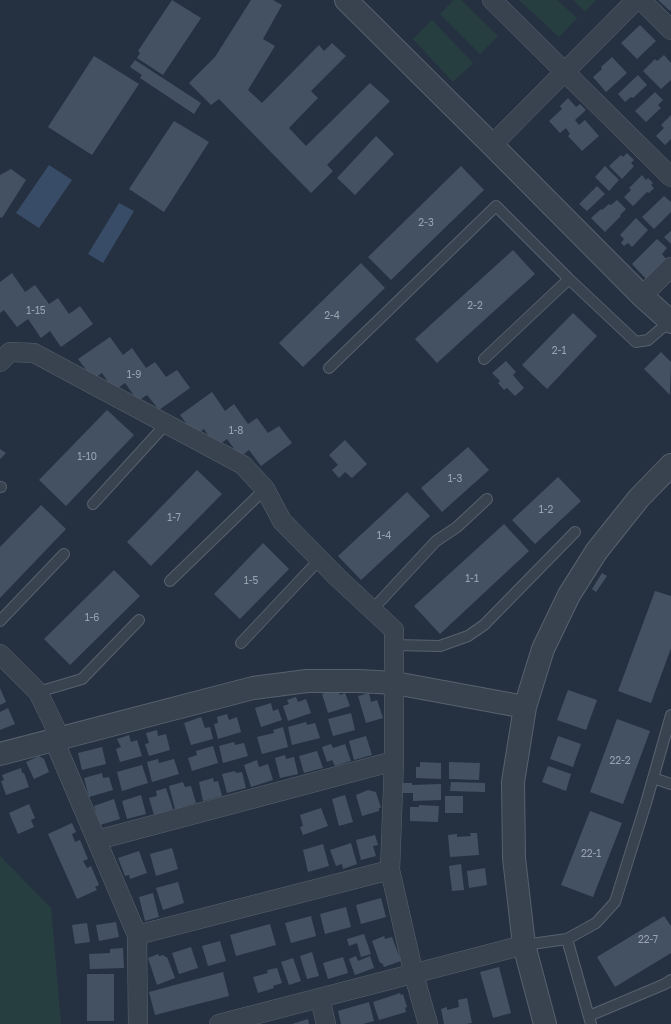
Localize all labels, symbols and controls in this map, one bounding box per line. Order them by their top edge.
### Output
house number: 2-3 [418,217,434,229]
house number: 2-2 [467,300,483,312]
house number: 1-15 [26,305,46,317]
house number: 2-4 [324,310,340,322]
house number: 2-1 [552,345,566,357]
house number: 1-9 [127,369,141,381]
house number: 1-8 [229,425,243,437]
house number: 1-10 [77,451,97,463]
house number: 1-3 [448,473,462,485]
house number: 1-2 [539,504,553,516]
house number: 1-7 [167,512,181,524]
house number: 1-4 [377,530,391,542]
house number: 1-1 [465,573,479,585]
house number: 1-5 [244,575,258,587]
house number: 1-6 [85,612,99,624]
house number: 22-2 [609,755,631,767]
house number: 22-1 [581,848,601,860]
house number: 22-7 [638,934,658,946]

